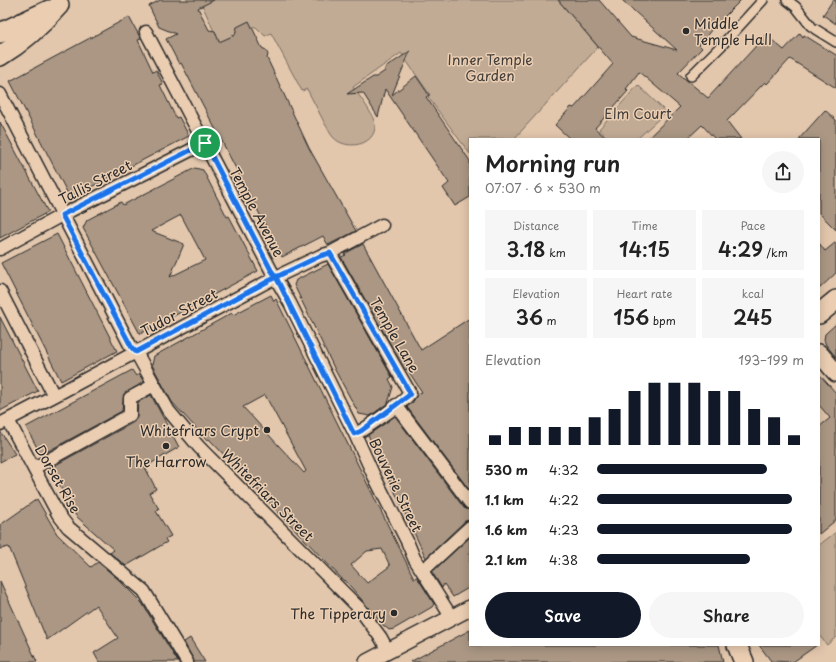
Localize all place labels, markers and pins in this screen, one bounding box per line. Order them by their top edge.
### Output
place label: Middle Temple Hall [694,13,772,50]
marker: Middle Temple Hall [681,26,691,36]
pin [188,126,222,160]
place label: Whitefriars Crypt [140,420,259,441]
marker: Whitefriars Crypt [262,425,272,435]
marker: The Harrow [161,441,171,451]
place label: The Harrow [126,451,207,472]
place label: The Tipperary [290,603,386,624]
marker: The Tipperary [389,608,399,618]

